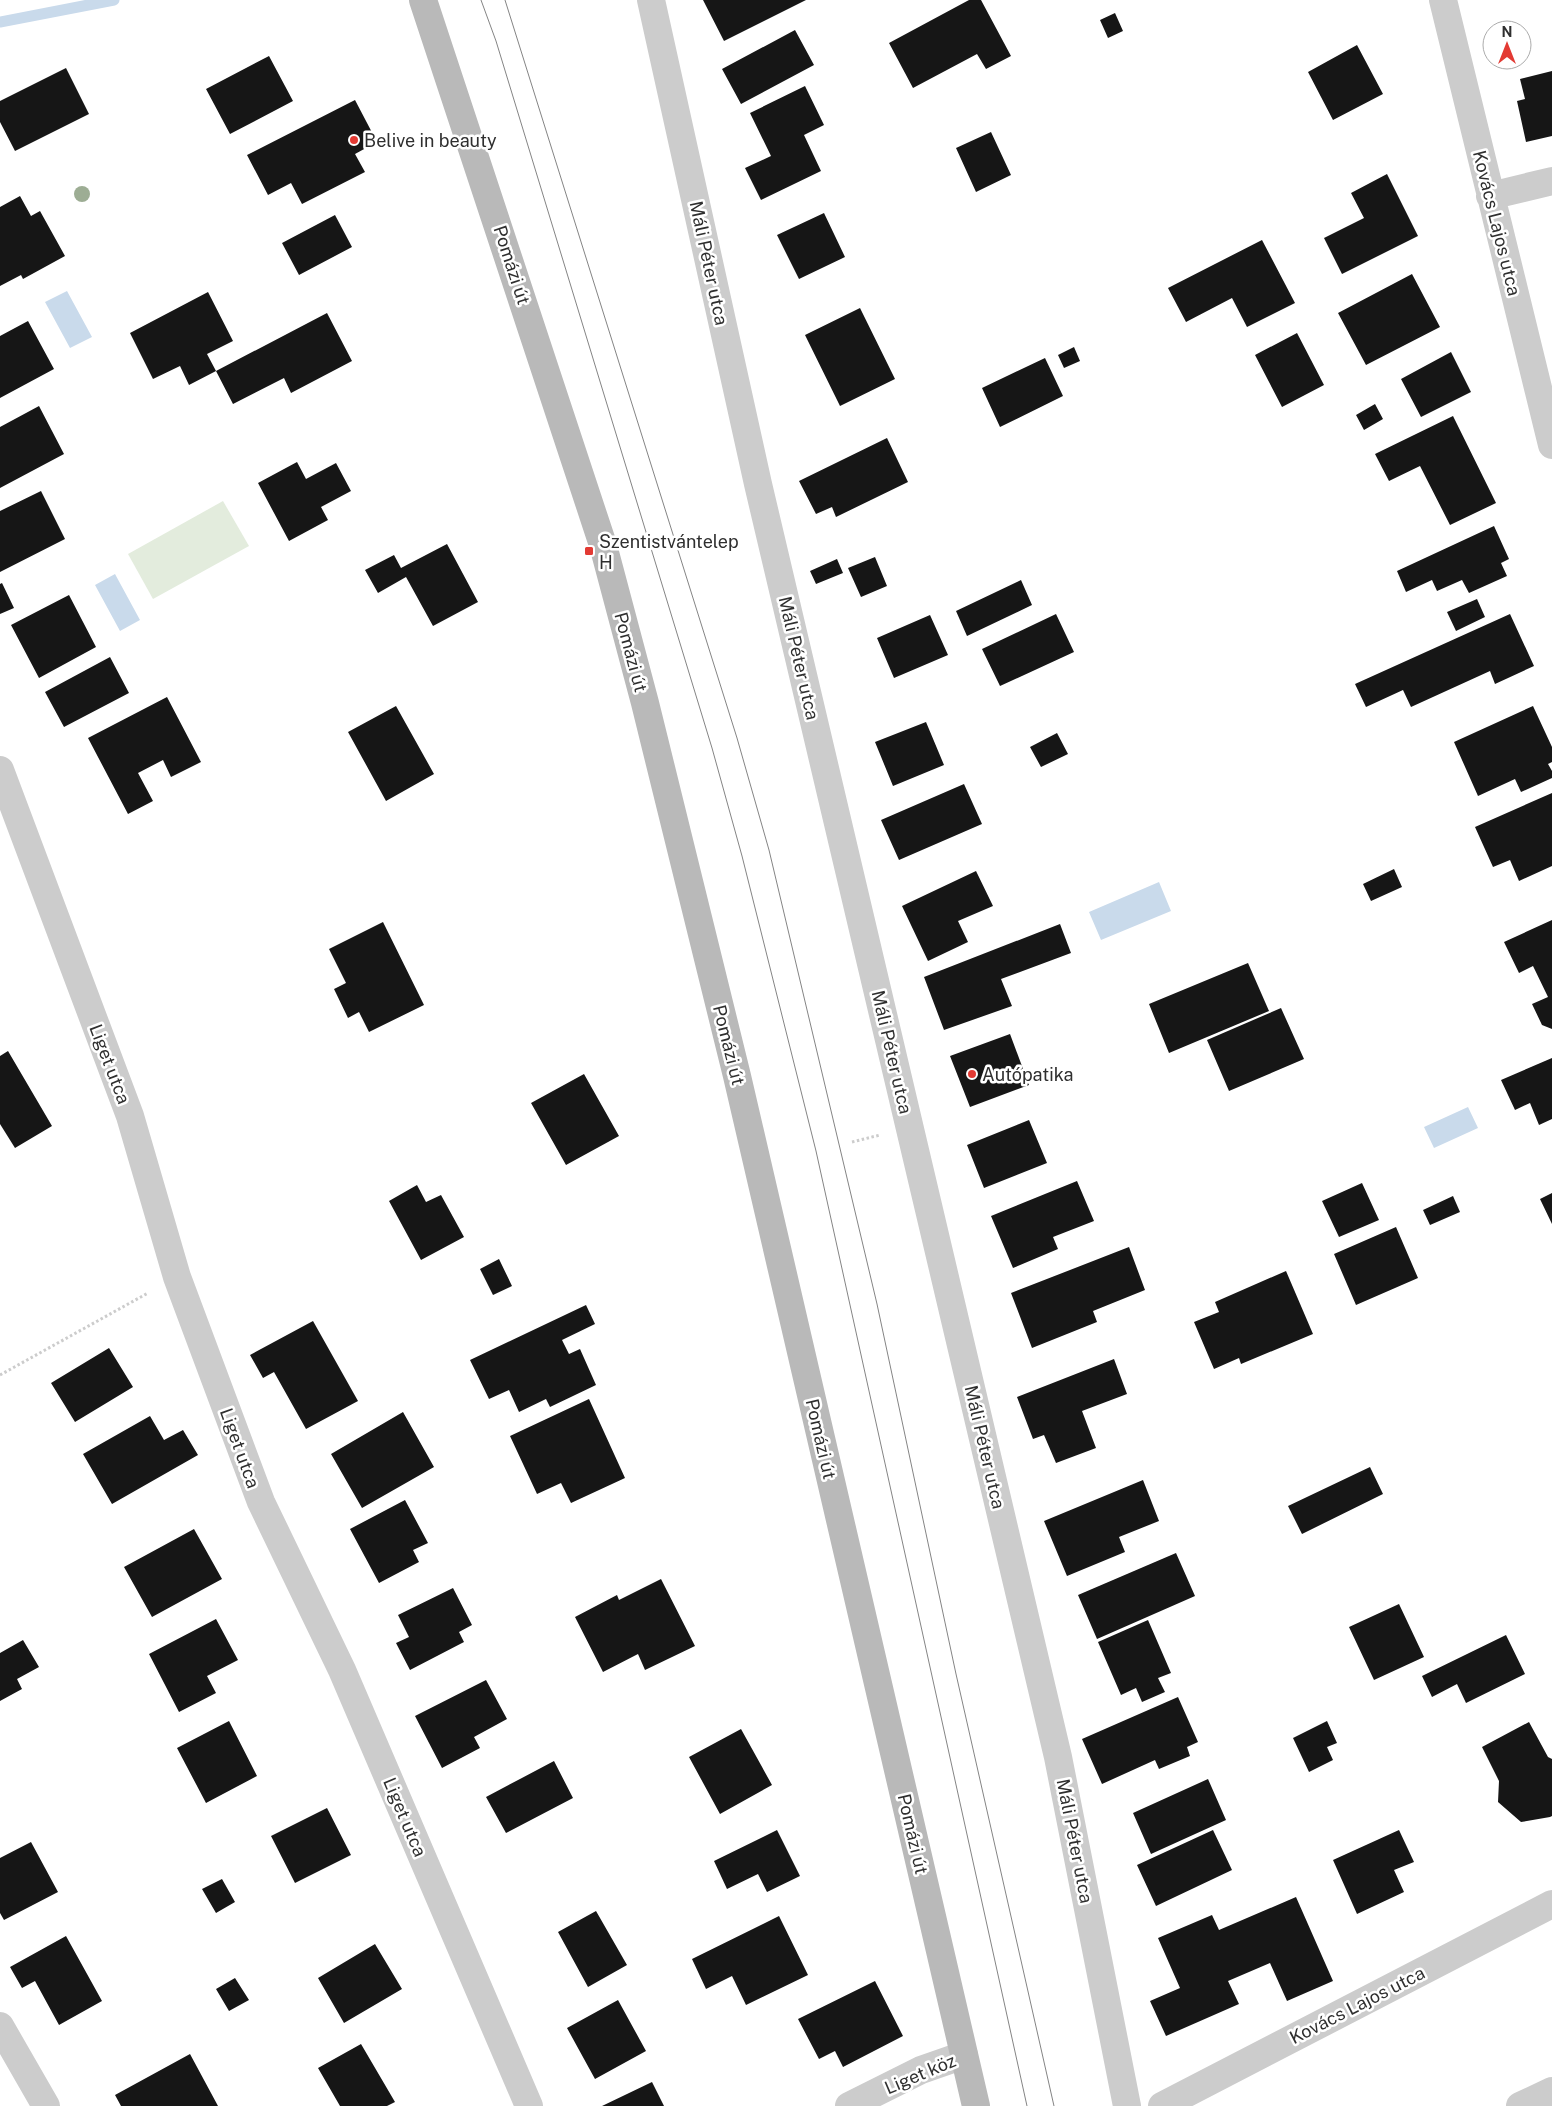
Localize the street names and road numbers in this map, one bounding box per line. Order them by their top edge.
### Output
street label: Kovács Lajos utca [1469,148,1525,298]
street label: Máli Péter utca [686,199,732,327]
street label: Pomázi út [489,223,535,307]
street label: Máli Péter utca [775,594,823,722]
street label: Pomázi út [610,610,652,694]
street label: Máli Péter utca [868,988,916,1116]
street label: Pomázi út [709,1003,749,1087]
street label: Liget utca [85,1021,135,1107]
street label: Máli Péter utca [961,1383,1009,1511]
street label: Pomázi út [802,1397,840,1481]
street label: Liget utca [216,1405,264,1491]
street label: Liget utca [379,1774,431,1860]
street label: Máli Péter utca [1053,1777,1097,1905]
street label: Pomázi út [894,1792,932,1876]
street label: Kovács Lajos utca [1286,1962,1428,2048]
street label: Liget köz [881,2050,959,2098]

